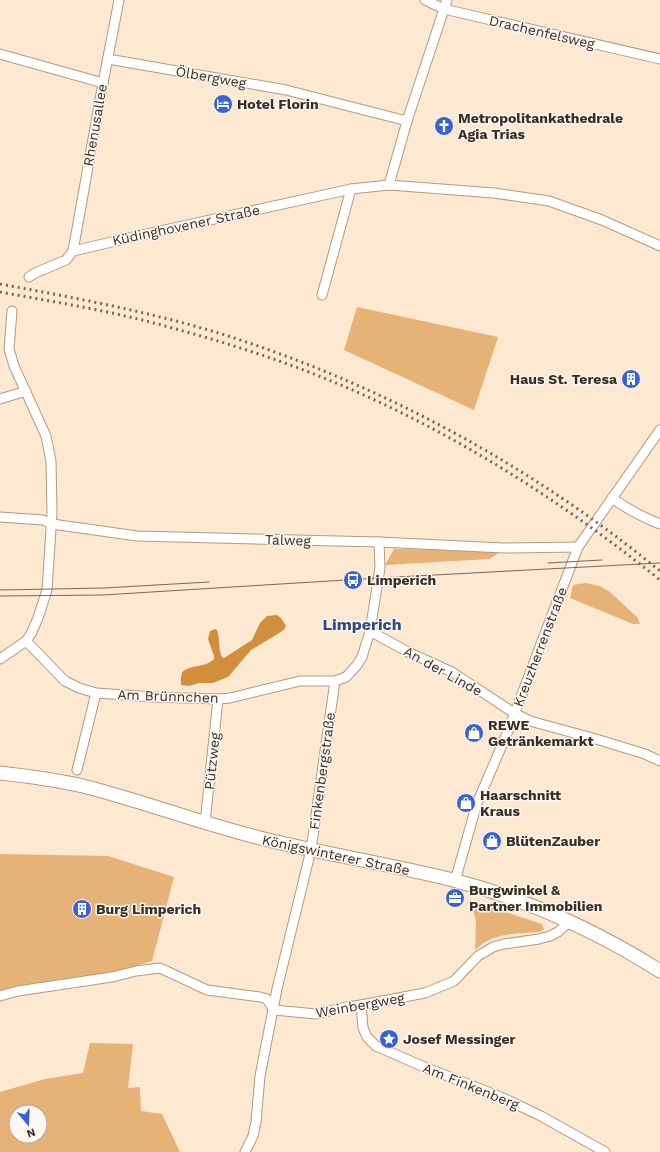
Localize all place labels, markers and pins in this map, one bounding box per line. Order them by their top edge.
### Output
hotel icon: Hotel Florin [212,93,234,115]
place label: Hotel Florin [237,96,319,112]
place label: Metropolitankathedrale Agia Trias [458,110,623,142]
church icon: Metropolitankathedrale Agia Trias [433,115,455,137]
building icon: Haus St. Teresa [620,368,642,390]
place label: Haus St. Teresa [510,371,618,387]
bus stop icon: Limperich [342,569,364,591]
place label: Limperich [367,572,436,588]
place label: REWE Getränkemarkt [488,717,594,749]
shop icon: REWE Getränkemarkt [463,722,485,744]
place label: Haarschnitt Kraus [480,787,561,819]
shop icon: Haarschnitt Kraus [455,792,477,814]
shop icon: BlütenZauber [481,830,503,852]
place label: BlütenZauber [506,833,600,849]
place label: Burgwinkel & Partner Immobilien [469,882,602,914]
office icon: Burgwinkel & Partner Immobilien [444,887,466,909]
building icon: Burg Limperich [71,898,93,920]
place label: Burg Limperich [96,901,201,917]
place icon: Josef Messinger [378,1028,400,1050]
place label: Josef Messinger [403,1031,516,1047]

